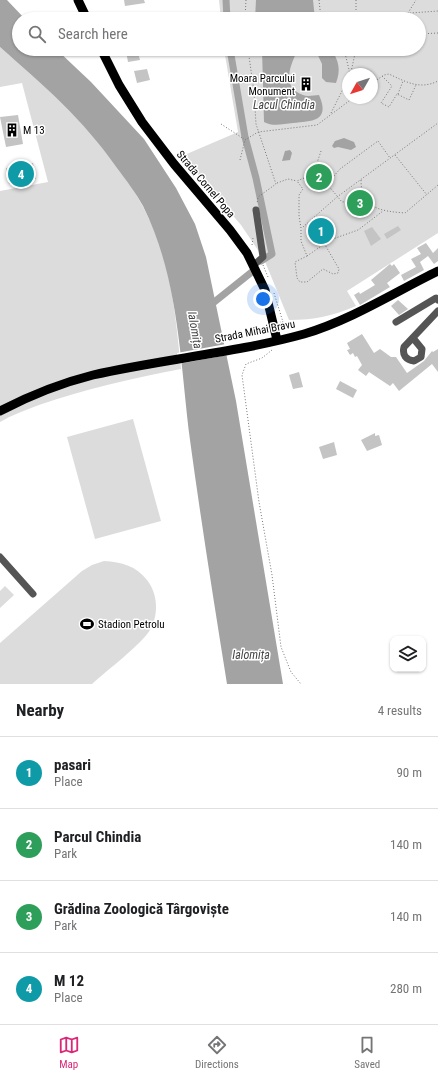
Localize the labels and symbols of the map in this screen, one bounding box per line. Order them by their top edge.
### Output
north arrow [342,68,378,104]
place label: Moara Parcului Monument [230,72,295,98]
building icon: Moara Parcului Monument [298,76,314,92]
water label: Lacul Chindia [253,98,315,112]
building icon: M 13 [4,122,20,138]
place label: M 13 [23,124,45,137]
street label: Strada Cornel Popa [174,148,237,220]
pin: 4 [8,159,34,189]
pin: 2 [306,162,332,192]
pin: 3 [347,188,373,218]
pin: 1 [308,216,334,246]
your location [253,289,273,309]
water label: Ialomița [184,310,205,350]
street label: Strada Mihai Bravu [214,317,296,346]
sports icon: Stadion Petrolu [79,616,95,632]
place label: Stadion Petrolu [98,618,165,631]
water label: Ialomița [232,648,270,663]

